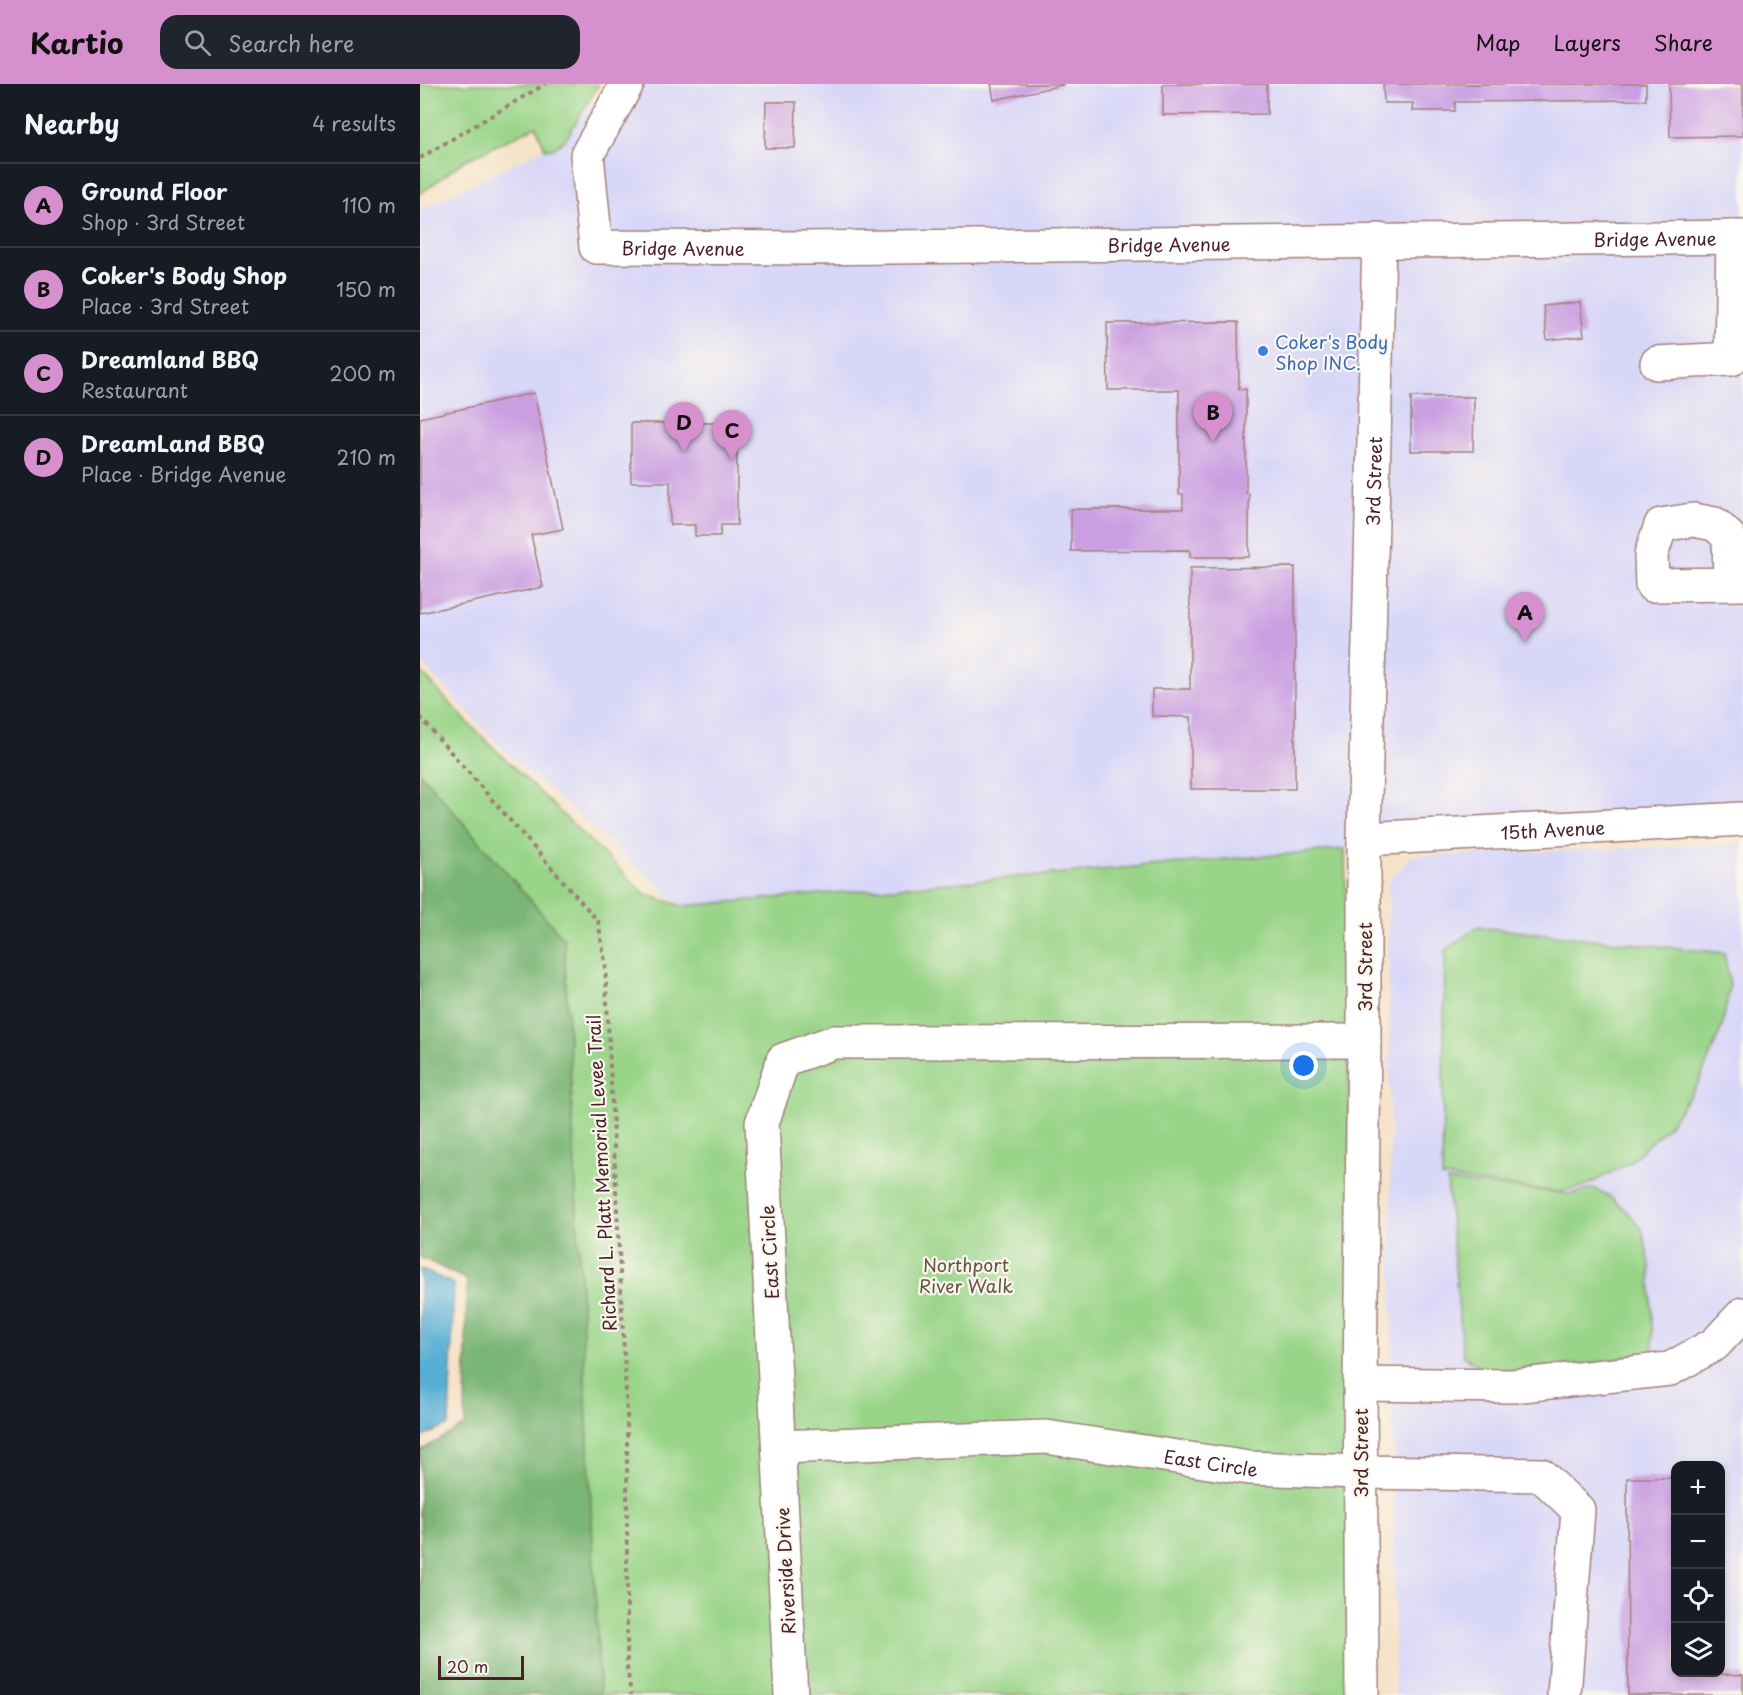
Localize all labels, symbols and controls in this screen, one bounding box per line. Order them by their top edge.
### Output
search box [160,15,580,69]
text: Kartio [30,21,124,64]
icon: search [181,26,214,59]
text: Search here [229,26,354,59]
text: Map [1476,26,1520,58]
text: Layers [1553,26,1621,58]
text: Share [1654,26,1713,58]
text: Nearby [24,104,119,143]
text: 4 results [312,108,396,138]
text: Ground Floor [81,174,227,207]
text: A [36,190,51,220]
text: 110 m [342,190,396,220]
text: Shop · 3rd Street [81,207,245,237]
street label: Bridge Avenue [1593,224,1717,252]
street label: Bridge Avenue [1107,230,1231,258]
street label: Bridge Avenue [621,234,745,261]
text: Coker's Body Shop [81,258,287,291]
text: B [37,274,50,304]
text: 150 m [336,274,396,304]
text: Place · 3rd Street [81,291,249,321]
place label: Coker's Body Shop INC. [1275,328,1388,376]
text: Dreamland BBQ [81,342,259,375]
marker: Coker's Body Shop INC. [1256,344,1270,358]
text: C [36,358,51,388]
text: 200 m [329,358,396,388]
text: Restaurant [81,375,188,405]
pin: B [1194,392,1232,442]
pin: D [664,402,704,452]
pin: C [712,410,752,460]
text: DreamLand BBQ [81,426,265,459]
street label: 3rd Street [1358,436,1388,526]
text: D [36,442,51,472]
text: 210 m [337,442,396,472]
text: Place · Bridge Avenue [81,459,287,489]
pin: A [1506,592,1544,642]
street label: 15th Avenue [1500,813,1606,845]
street label: 3rd Street [1351,922,1378,1012]
street label: Richard L. Platt Memorial Levee Trail [579,1014,623,1332]
your location [1289,1051,1318,1080]
street label: East Circle [753,1204,785,1300]
park label: Northport River Walk [919,1251,1013,1299]
street label: 3rd Street [1347,1408,1374,1498]
street label: East Circle [1162,1442,1258,1482]
map controls [1671,1461,1725,1677]
button: + [1671,1461,1725,1515]
street label: Riverside Drive [768,1507,802,1635]
button: − [1671,1515,1725,1569]
button: locate [1671,1569,1725,1623]
button: layers [1671,1623,1725,1677]
scale bar [438,1653,524,1680]
text: 20 m [447,1654,488,1678]

